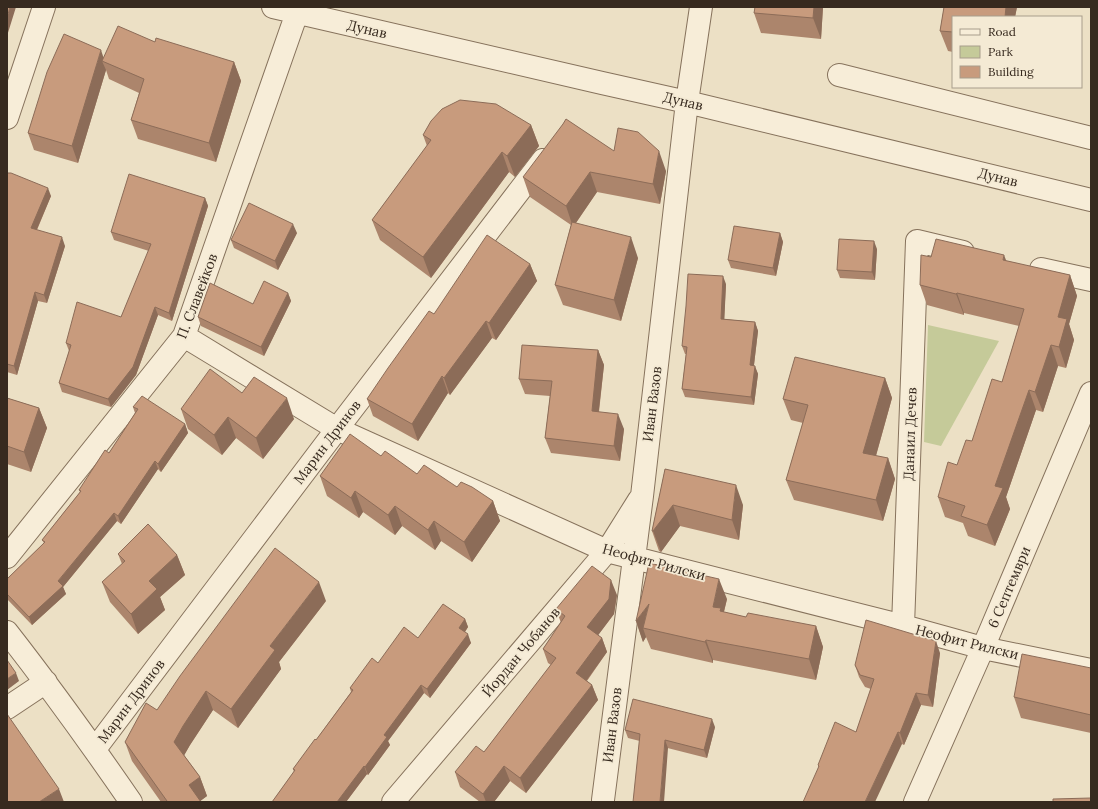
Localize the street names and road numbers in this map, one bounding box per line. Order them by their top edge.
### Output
street label: Дунав [345,16,389,42]
street label: Дунав [661,88,705,114]
street label: Дунав [976,163,1020,191]
street label: П. Славейков [173,251,221,341]
street label: Иван Вазов [638,365,666,443]
street label: Данаил Дечев [899,387,921,481]
street label: Марин Дринов [290,396,364,488]
street label: Неофит Рилски [601,540,708,584]
street label: 6 Септември [984,543,1034,631]
street label: Йордан Чобанов [478,603,564,701]
street label: Неофит Рилски [913,620,1021,664]
street label: Марин Дринов [94,655,168,747]
street label: Иван Вазов [598,686,626,764]

